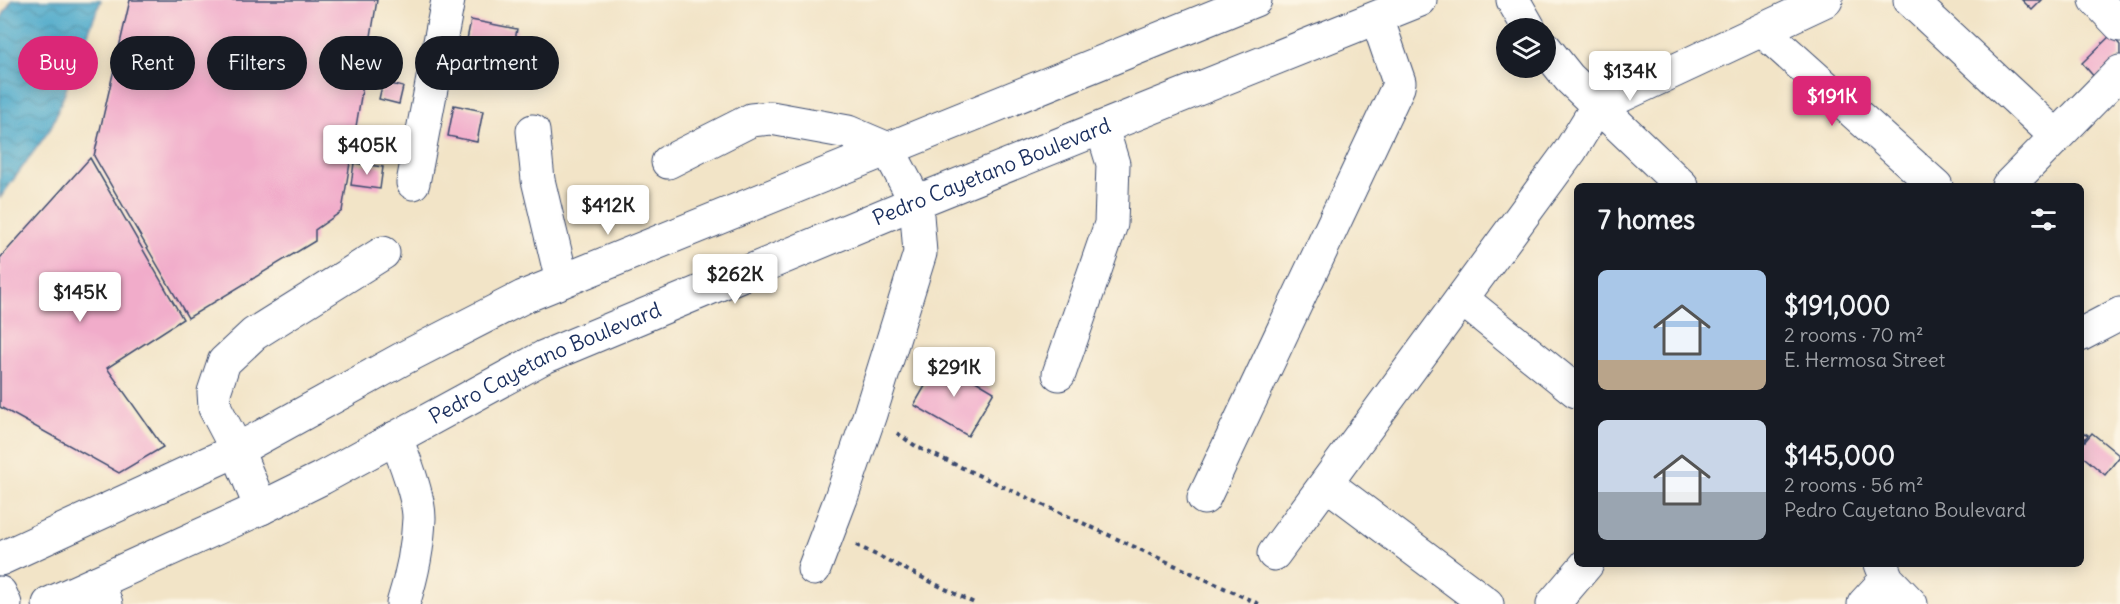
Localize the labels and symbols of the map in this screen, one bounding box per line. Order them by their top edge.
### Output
pin: $134K [1588,51,1672,102]
pin: $191K [1790,76,1874,127]
street label: Pedro Cayetano Boulevard [868,111,1114,232]
pin: $405K [325,125,409,176]
pin: $412K [566,185,650,236]
pin: $262K [693,254,777,305]
pin: $145K [38,272,122,323]
street label: Pedro Cayetano Boulevard [424,296,665,430]
pin: $291K [912,347,996,398]

